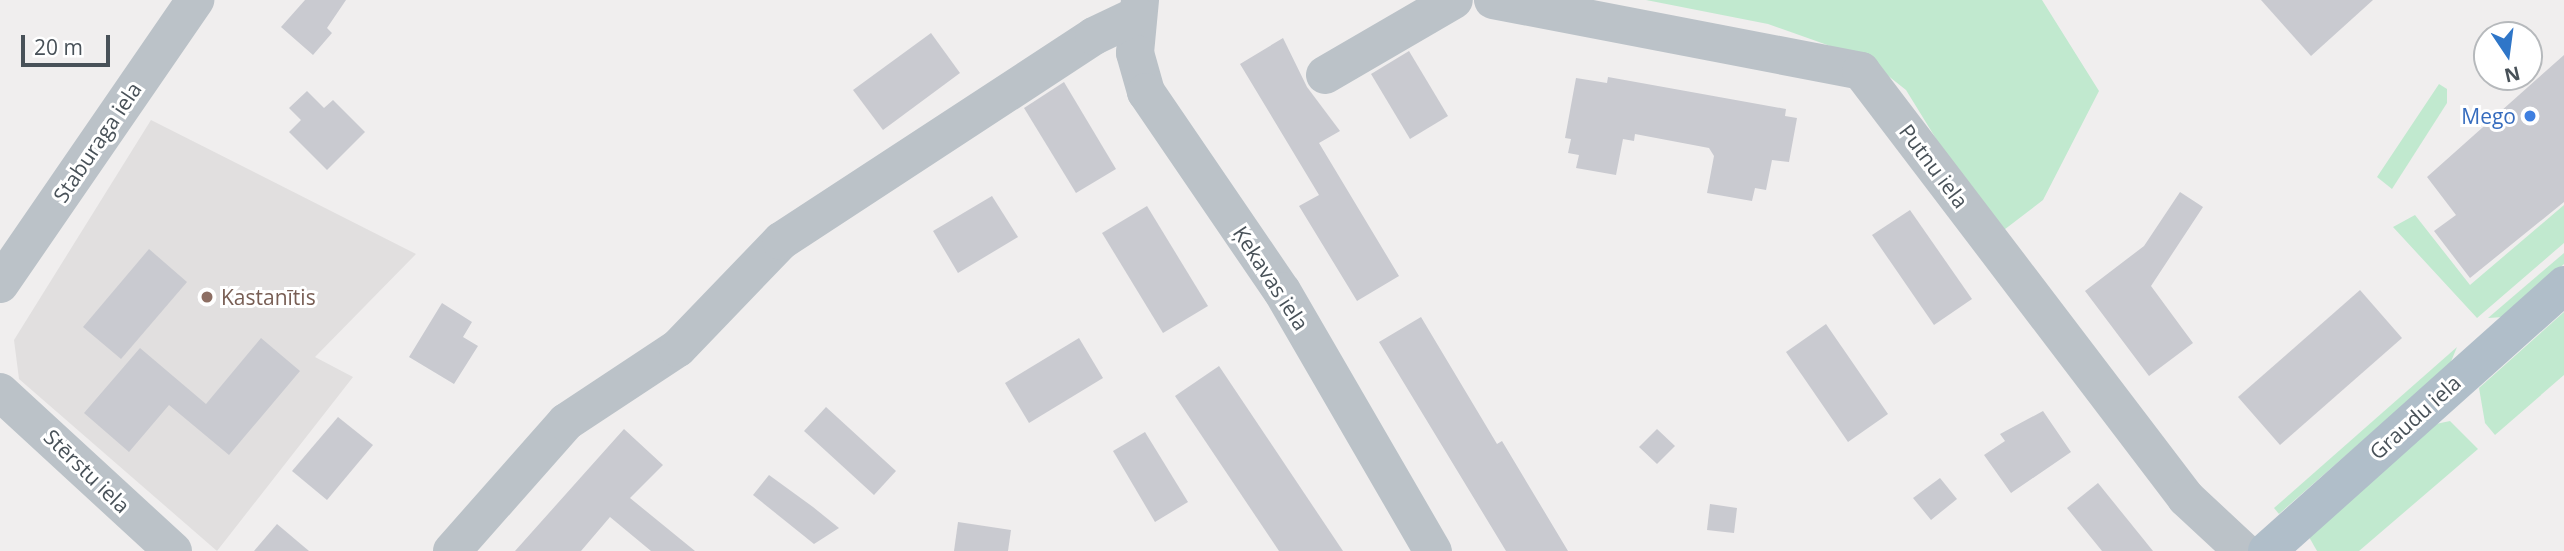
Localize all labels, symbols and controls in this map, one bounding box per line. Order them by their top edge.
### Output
scale bar [24,21,114,65]
north arrow [2473,21,2543,91]
text: 20 m [34,33,83,61]
text: N [2502,60,2523,89]
street label: Staburaga iela [48,77,146,207]
place label: Mego [2461,103,2516,129]
marker: Mego [2522,108,2538,124]
street label: Putnu iela [1894,119,1974,213]
street label: Ķekavas iela [1228,221,1314,335]
place label: Kastanītis [221,284,316,310]
marker: Kastanītis [199,289,215,305]
street label: Graudu iela [2364,370,2466,464]
street label: Stērstu iela [39,424,135,518]

